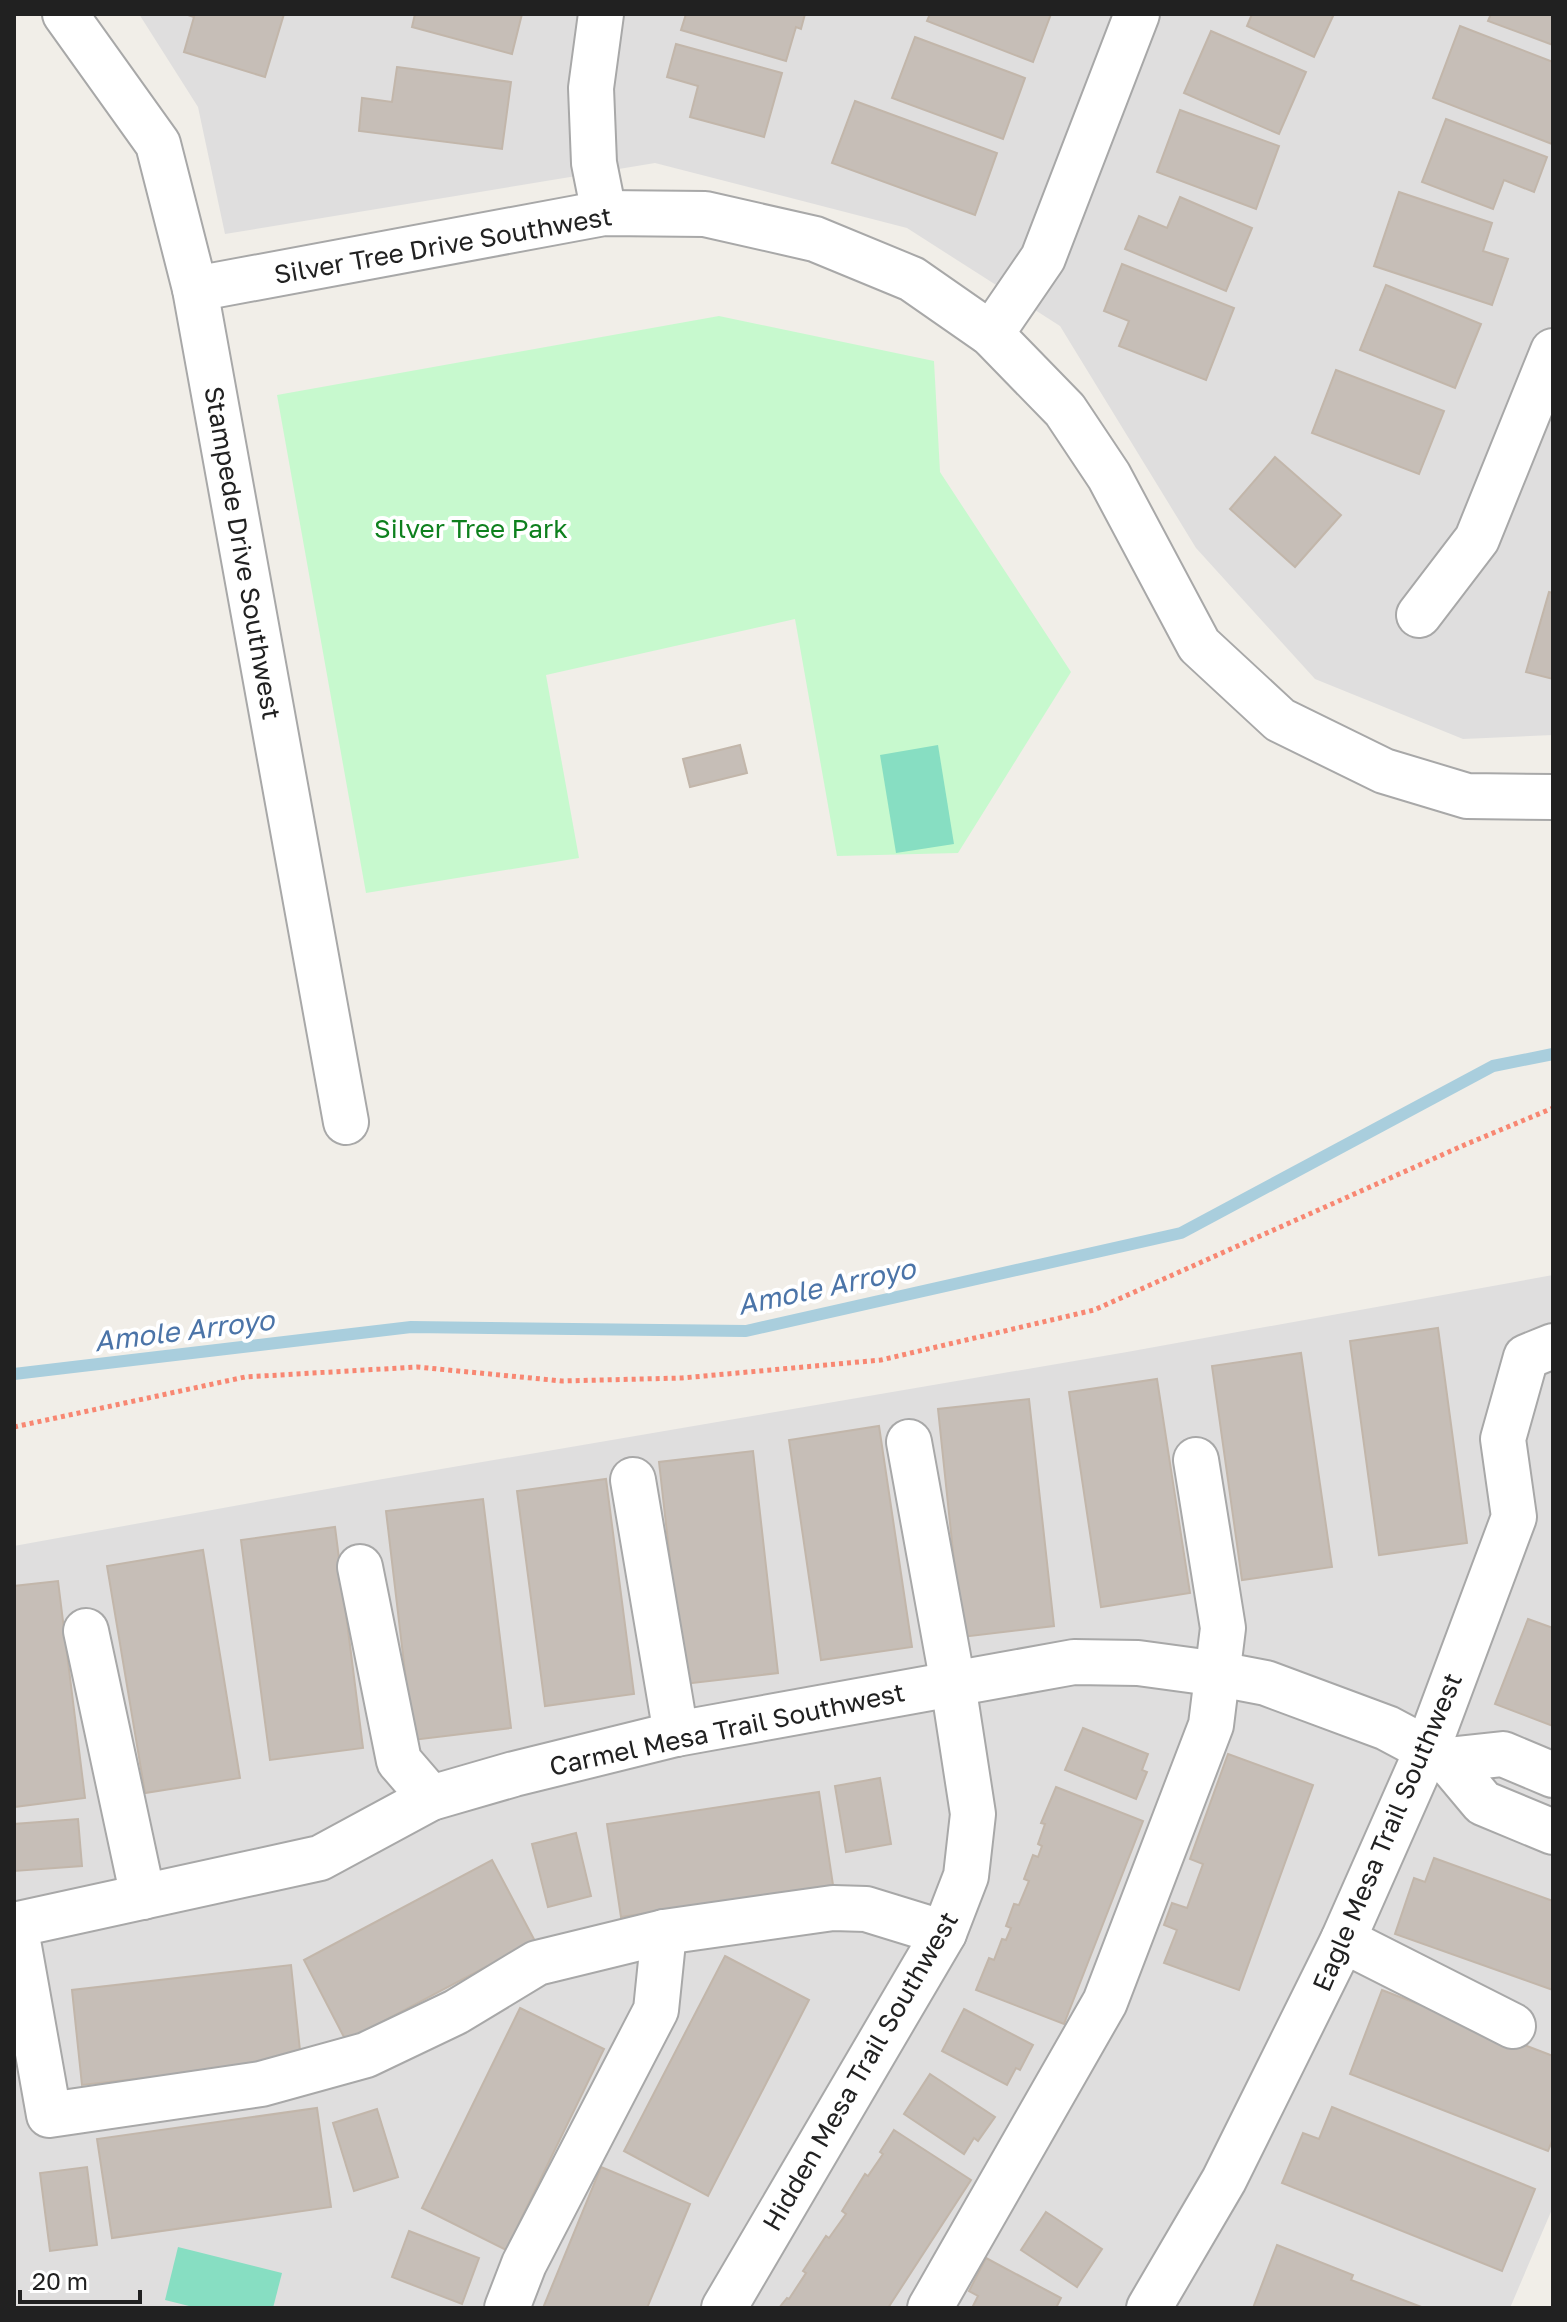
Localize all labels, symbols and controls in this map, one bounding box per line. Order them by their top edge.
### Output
street label: Silver Tree Drive Southwest [272,200,614,290]
street label: Stampede Drive Southwest [198,384,288,722]
park label: Silver Tree Park [374,513,568,544]
water label: Amole Arroyo [734,1251,920,1321]
water label: Amole Arroyo [92,1302,278,1357]
street label: Eagle Mesa Trail Southwest [1306,1668,1468,1996]
street label: Carmel Mesa Trail Southwest [547,1676,907,1782]
street label: Hidden Mesa Trail Southwest [756,1906,964,2236]
scale bar [20,2254,140,2304]
text: 20 m [32,2266,88,2295]

